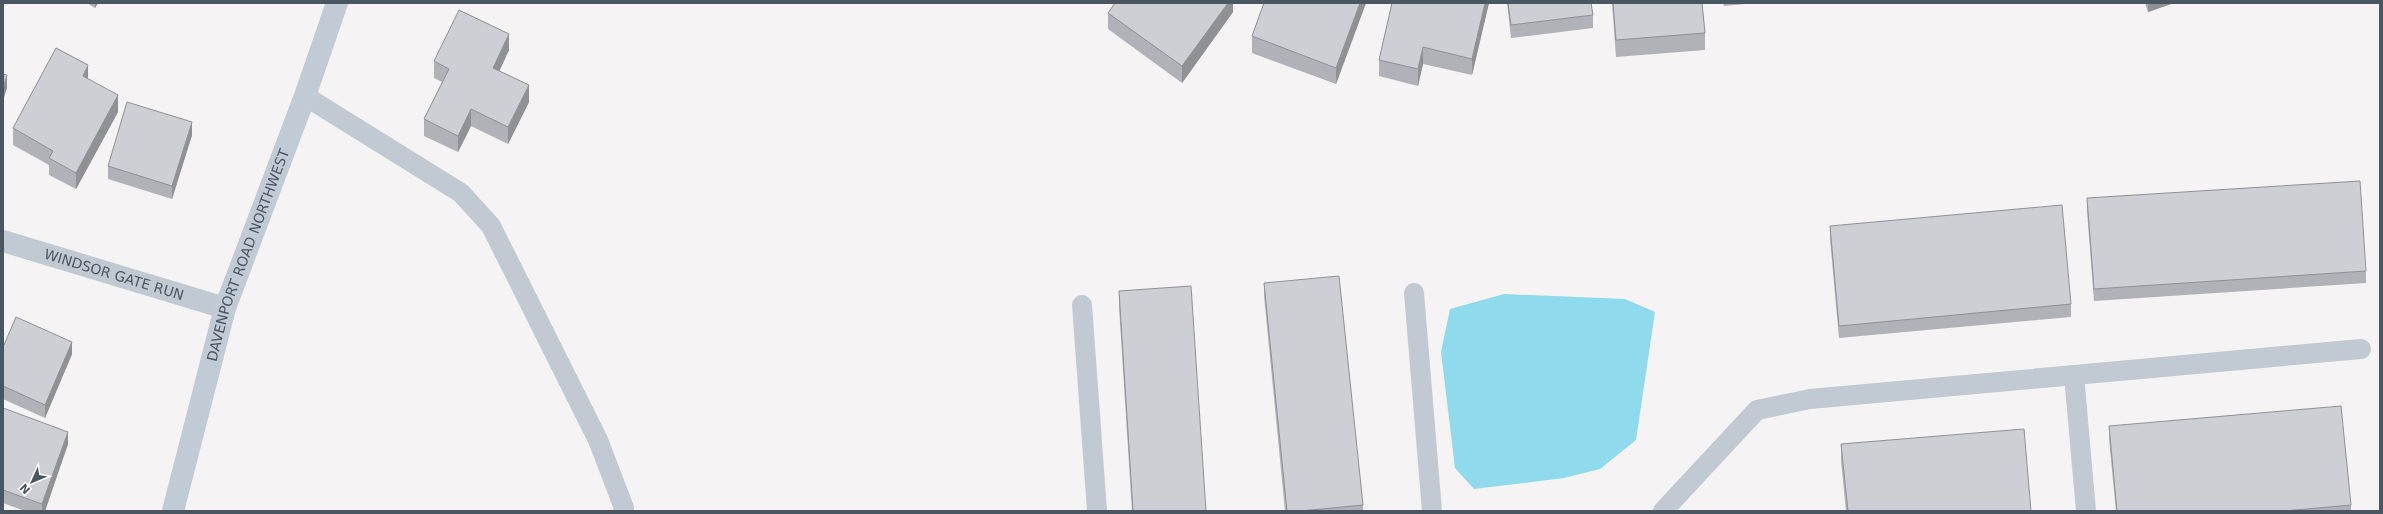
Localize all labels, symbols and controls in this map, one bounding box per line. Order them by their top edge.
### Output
street label: DAVENPORT ROAD NORTHWEST [204,146,292,363]
street label: WINDSOR GATE RUN [42,246,186,303]
north arrow [12,462,52,502]
text: N [17,481,33,496]

